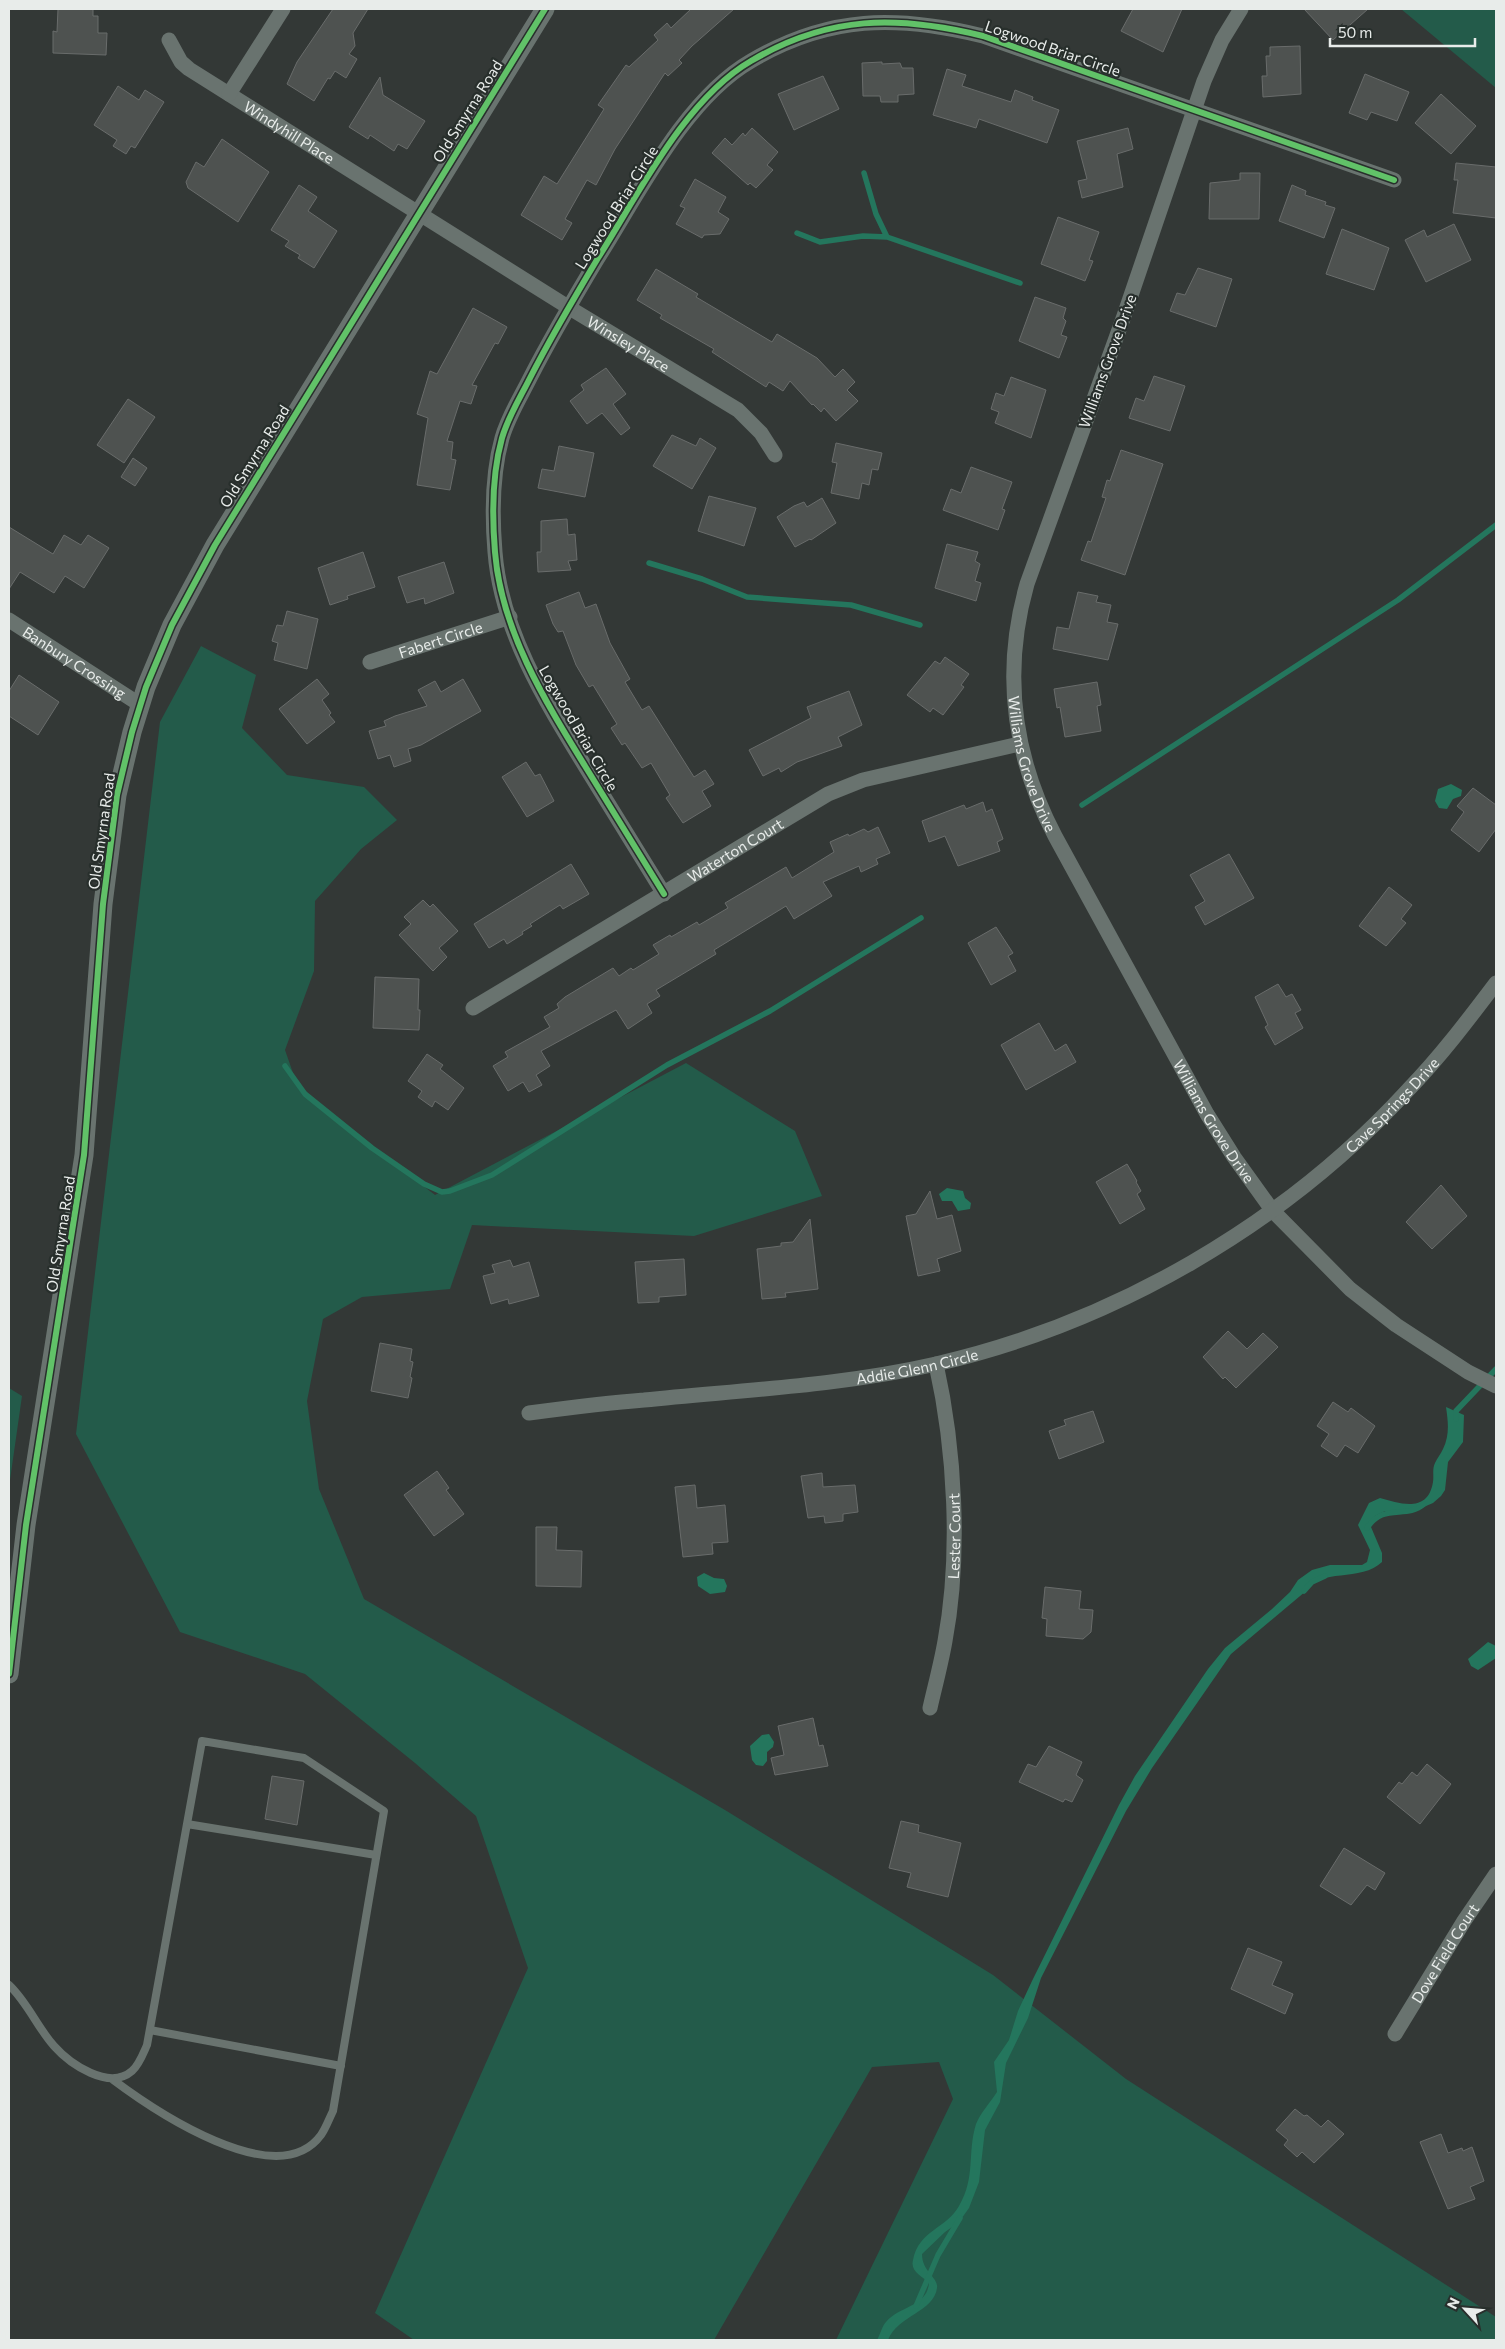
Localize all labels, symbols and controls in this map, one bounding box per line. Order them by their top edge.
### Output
scale bar [1330,15,1475,47]
street label: Logwood Briar Circle [983,16,1123,80]
text: 50 m [1338,23,1372,41]
street label: Old Smyrna Road [428,56,506,166]
street label: Windyhill Place [241,97,338,167]
street label: Logwood Briar Circle [571,142,661,272]
street label: Williams Grove Drive [1074,292,1140,430]
street label: Winsley Place [584,312,673,376]
street label: Old Smyrna Road [215,401,293,511]
street label: Fabert Circle [396,617,485,661]
street label: Banbury Crossing [20,622,129,702]
street label: Logwood Briar Circle [536,662,622,794]
street label: Williams Grove Drive [1005,695,1060,835]
street label: Old Smyrna Road [84,772,118,890]
street label: Waterton Court [684,814,786,886]
street label: Cave Springs Drive [1341,1054,1443,1157]
street label: Williams Grove Drive [1170,1056,1259,1186]
street label: Old Smyrna Road [42,1175,78,1293]
street label: Addie Glenn Circle [855,1345,980,1387]
street label: Lester Court [944,1493,963,1580]
street label: Dove Field Court [1407,1900,1482,2006]
north arrow [1440,2284,1490,2334]
text: N [1443,2295,1463,2312]

